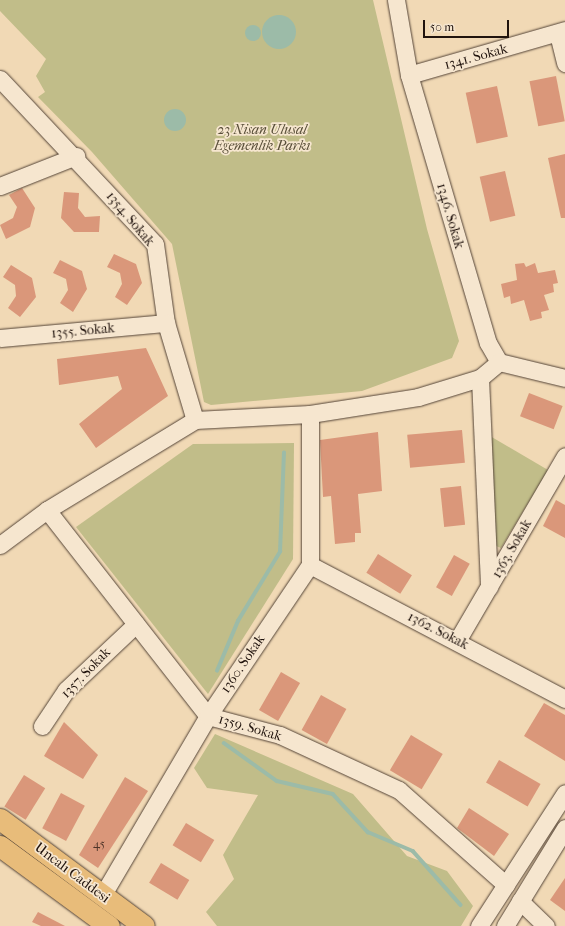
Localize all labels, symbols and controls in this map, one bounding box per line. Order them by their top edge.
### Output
scale bar [425,12,511,38]
text: 50 m [430,20,454,34]
street label: 1341. Sokak [443,41,509,73]
park label: 23 Nisan Ulusal Egemenlik Parkı [214,122,310,154]
street label: 1346. Sokak [433,181,467,251]
street label: 1354. Sokak [102,188,158,250]
street label: 1355. Sokak [51,320,115,342]
street label: 1363. Sokak [489,517,535,581]
street label: 1362. Sokak [405,608,471,654]
street label: 1360. Sokak [217,632,269,696]
street label: 1357. Sokak [58,644,114,702]
street label: 1359. Sokak [216,711,284,745]
house number: 45 [93,838,105,852]
street label: Uncalı Caddesi [31,839,113,907]

